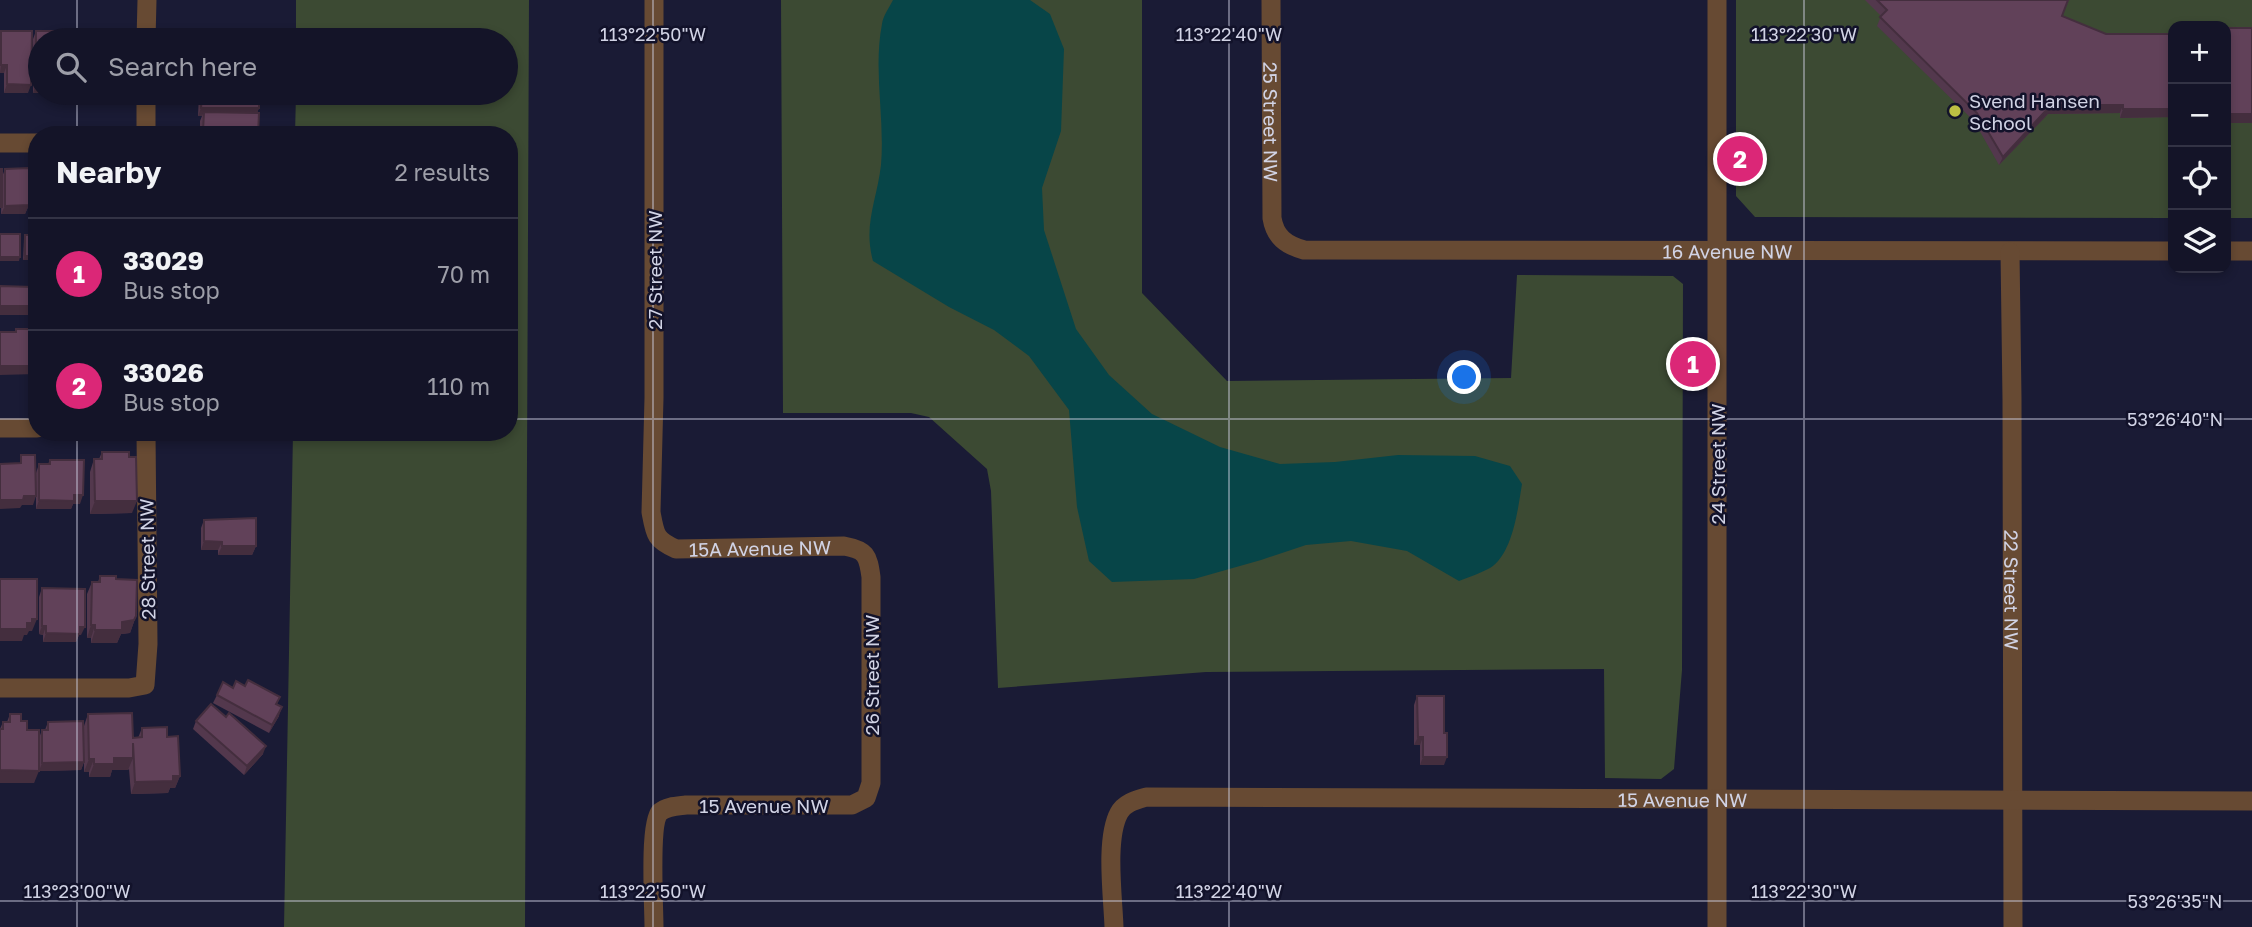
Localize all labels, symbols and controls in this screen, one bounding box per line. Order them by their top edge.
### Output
map controls [2168,21,2231,273]
button: + [2168,21,2231,84]
text: 113°22'50"W [600,23,706,45]
text: 113°22'40"W [1176,23,1282,45]
text: 113°22'30"W [1751,23,1857,45]
search box [28,28,518,105]
icon: search [52,48,90,86]
text: Search here [108,51,257,82]
street label: 25 Street NW [1260,62,1283,182]
button: − [2168,84,2231,147]
place label: Svend Hansen School [1969,89,2100,134]
marker: Svend Hansen School [1947,103,1963,119]
pin: 2 [1717,133,1763,185]
button: locate [2168,147,2231,210]
text: Nearby [56,154,161,190]
text: 2 results [394,158,490,186]
street label: 27 Street NW [643,210,666,330]
button: layers [2168,210,2231,273]
street label: 16 Avenue NW [1663,239,1793,262]
text: 33029 [123,245,204,276]
text: 1 [73,260,85,288]
text: 70 m [437,260,490,288]
text: Bus stop [123,276,220,304]
pin: 1 [1670,338,1716,390]
text: 33026 [123,357,204,388]
your location [1447,360,1481,394]
text: 2 [72,372,86,400]
text: 110 m [427,372,490,400]
text: Bus stop [123,388,220,416]
street label: 24 Street NW [1706,403,1729,525]
text: 53°26'40"N [2127,408,2223,430]
street label: 28 Street NW [134,498,160,620]
street label: 22 Street NW [2001,530,2024,650]
street label: 15A Avenue NW [689,535,831,560]
street label: 26 Street NW [860,615,883,735]
street label: 15 Avenue NW [1618,787,1747,811]
street label: 15 Avenue NW [699,794,829,817]
text: 113°23'00"W [24,880,130,902]
text: 113°22'50"W [600,880,706,902]
text: 113°22'40"W [1176,880,1282,902]
text: 113°22'30"W [1751,880,1857,902]
text: 53°26'35"N [2128,890,2222,912]

